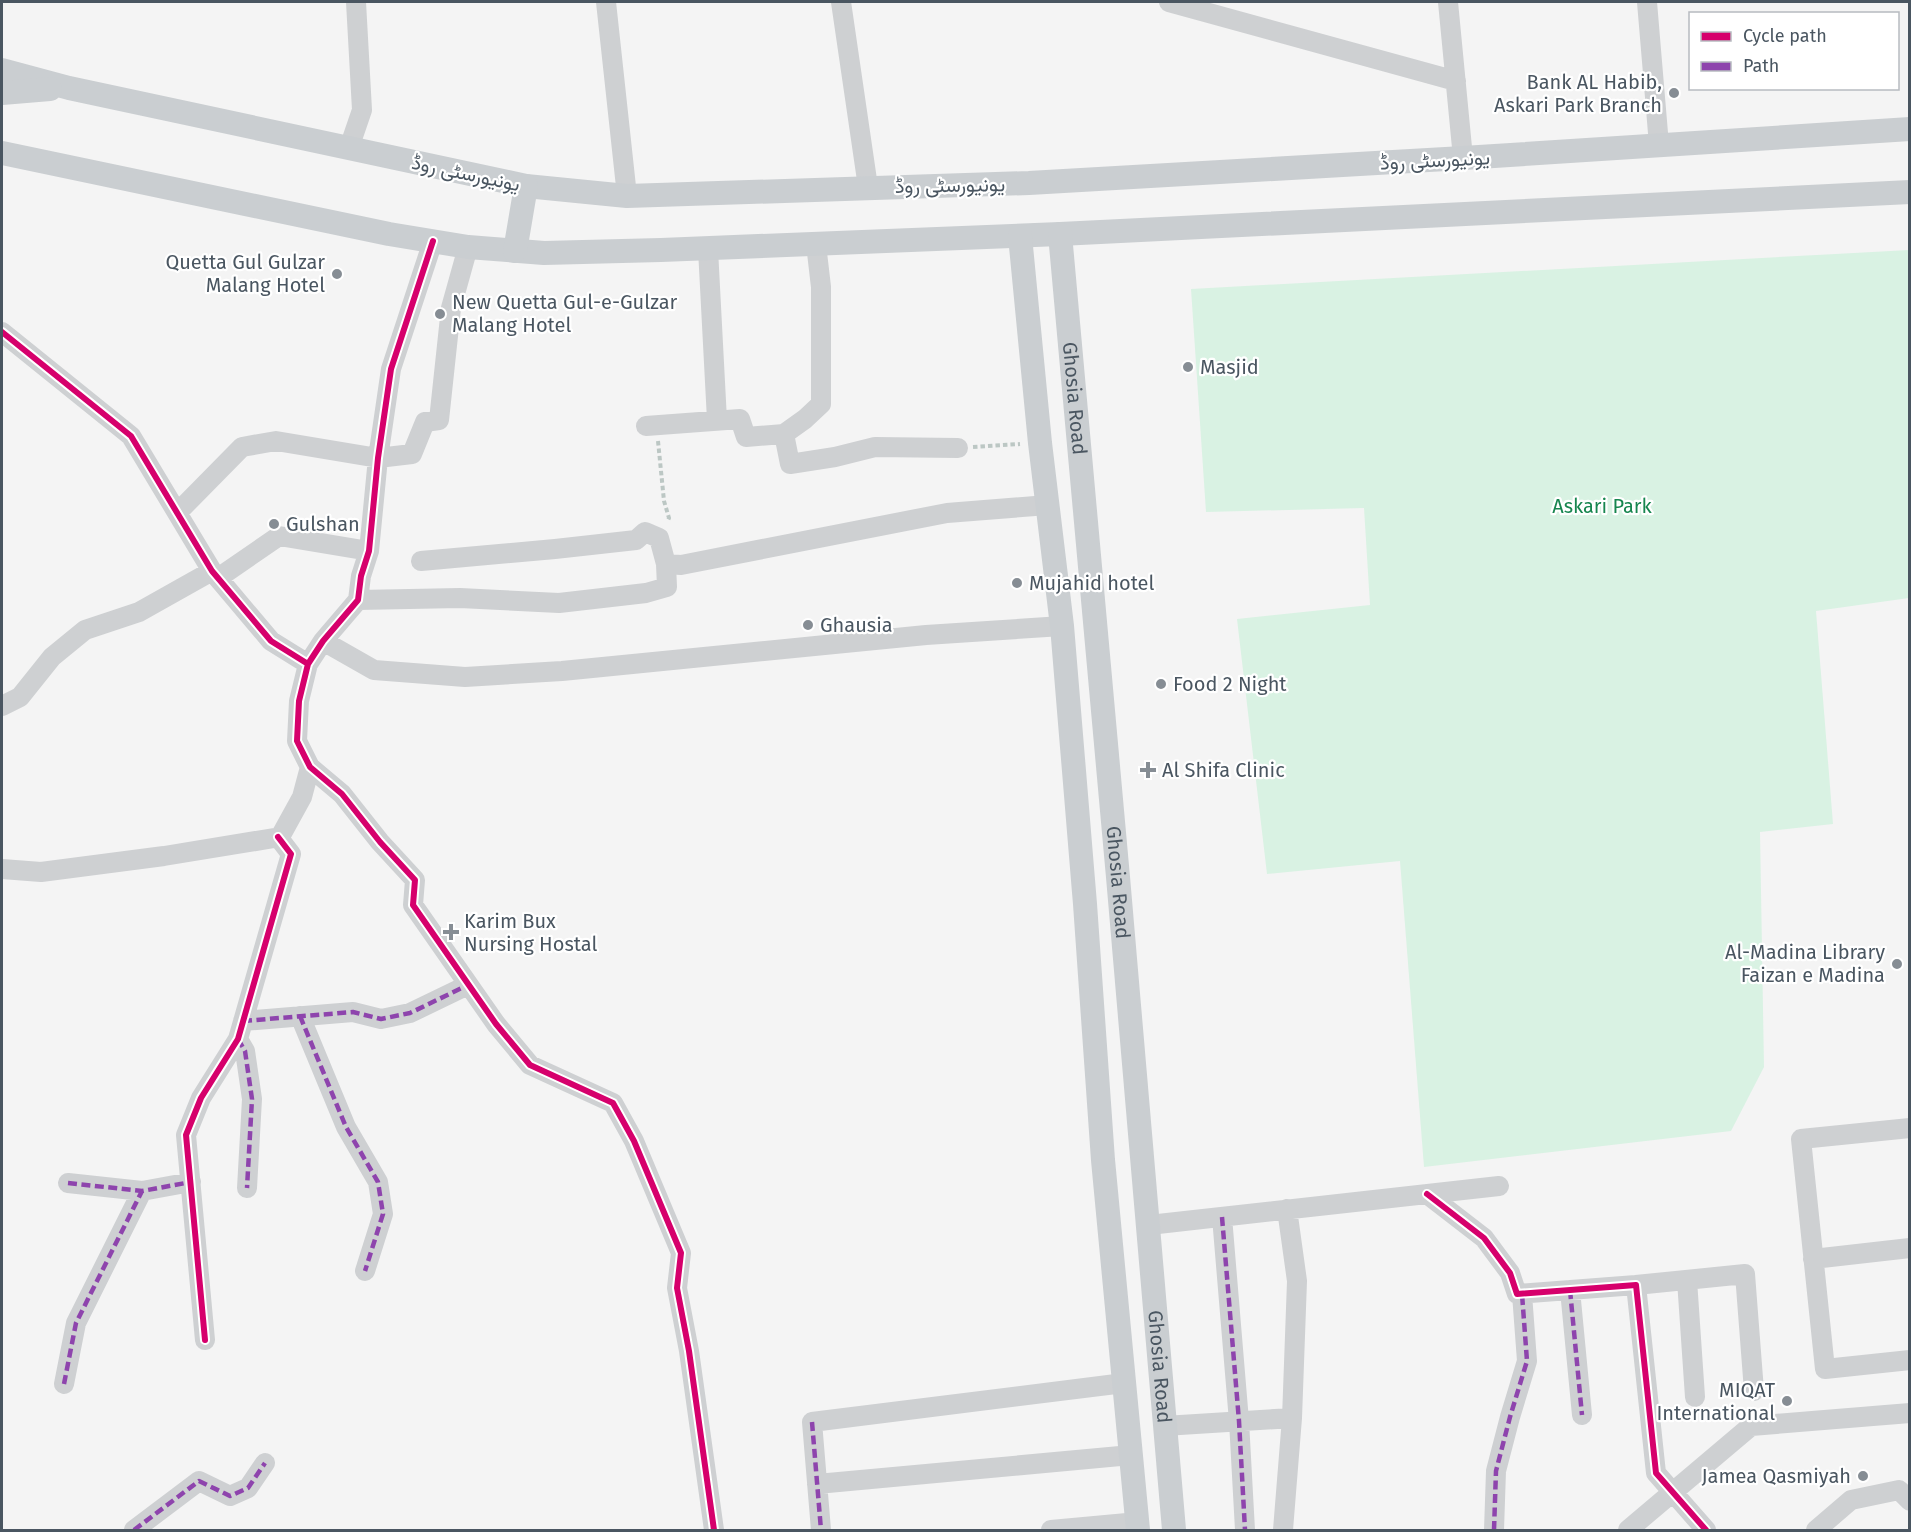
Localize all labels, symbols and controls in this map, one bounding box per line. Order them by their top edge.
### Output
legend [1689,12,1899,90]
text: Cycle path [1743,25,1827,47]
text: Path [1743,55,1779,77]
place label: Bank AL Habib, Askari Park Branch [1494,70,1662,117]
marker: Bank AL Habib, Askari Park Branch [1667,86,1681,100]
street label: یونیورسٹی روڈ [1379,145,1491,176]
street label: یونیورسٹی روڈ [409,150,522,197]
street label: یونیورسٹی روڈ [895,172,1005,199]
place label: Quetta Gul Gulzar Malang Hotel [165,250,325,297]
marker: Quetta Gul Gulzar Malang Hotel [330,267,344,281]
place label: New Quetta Gul-e-Gulzar Malang Hotel [452,290,678,337]
marker: New Quetta Gul-e-Gulzar Malang Hotel [433,307,447,321]
street label: Ghosia Road [1058,341,1092,456]
place label: Masjid [1200,355,1259,379]
marker: Masjid [1181,360,1195,374]
park label: Askari Park [1552,494,1653,518]
place label: Gulshan [286,512,360,536]
marker: Gulshan [267,517,281,531]
place label: Mujahid hotel [1029,571,1155,595]
marker: Mujahid hotel [1010,576,1024,590]
place label: Ghausia [820,613,893,637]
marker: Ghausia [801,618,815,632]
place label: Food 2 Night [1173,672,1287,696]
marker: Food 2 Night [1154,677,1168,691]
place label: Al Shifa Clinic [1162,758,1285,782]
marker: Al Shifa Clinic [1139,761,1157,779]
street label: Ghosia Road [1101,825,1135,940]
place label: Karim Bux Nursing Hostal [464,909,597,956]
marker: Karim Bux Nursing Hostal [442,923,460,941]
place label: Al-Madina Library Faizan e Madina [1725,940,1885,987]
marker: Al-Madina Library Faizan e Madina [1890,957,1904,971]
street label: Ghosia Road [1143,1309,1177,1424]
place label: MIQAT International [1656,1378,1776,1425]
marker: MIQAT International [1780,1394,1794,1408]
place label: Jamea Qasmiyah [1701,1464,1851,1488]
marker: Jamea Qasmiyah [1856,1469,1870,1483]

